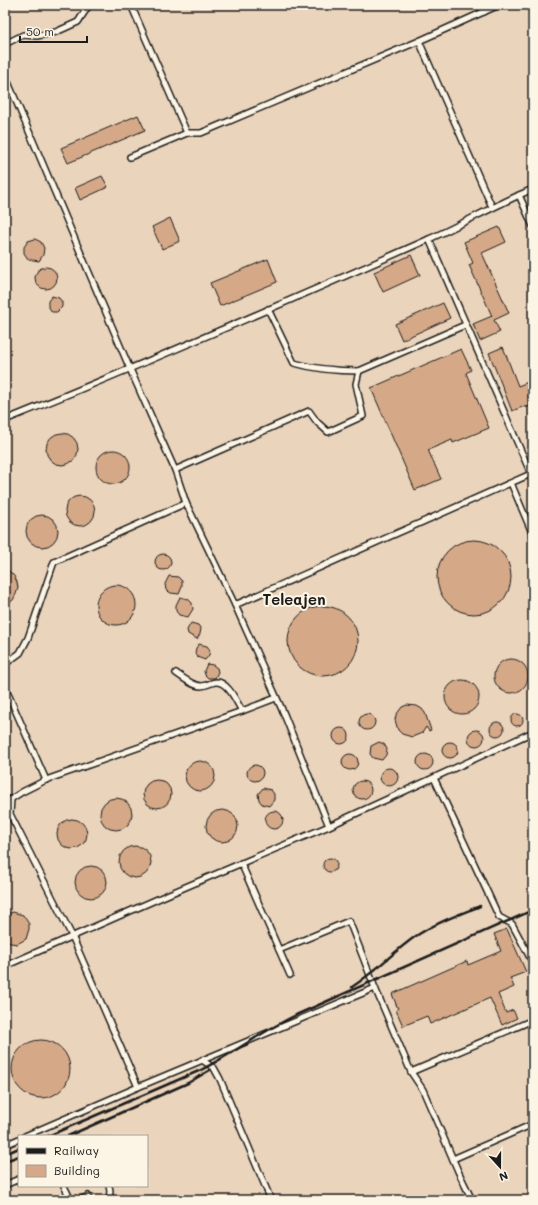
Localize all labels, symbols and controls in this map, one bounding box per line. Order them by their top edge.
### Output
scale bar [20,18,87,44]
text: 50 m [26,23,54,39]
district label: Teleajen [262,589,326,609]
legend [18,1135,148,1187]
text: Railway [54,1142,99,1158]
north arrow [480,1147,520,1187]
text: Building [54,1162,100,1178]
text: N [497,1168,510,1185]

